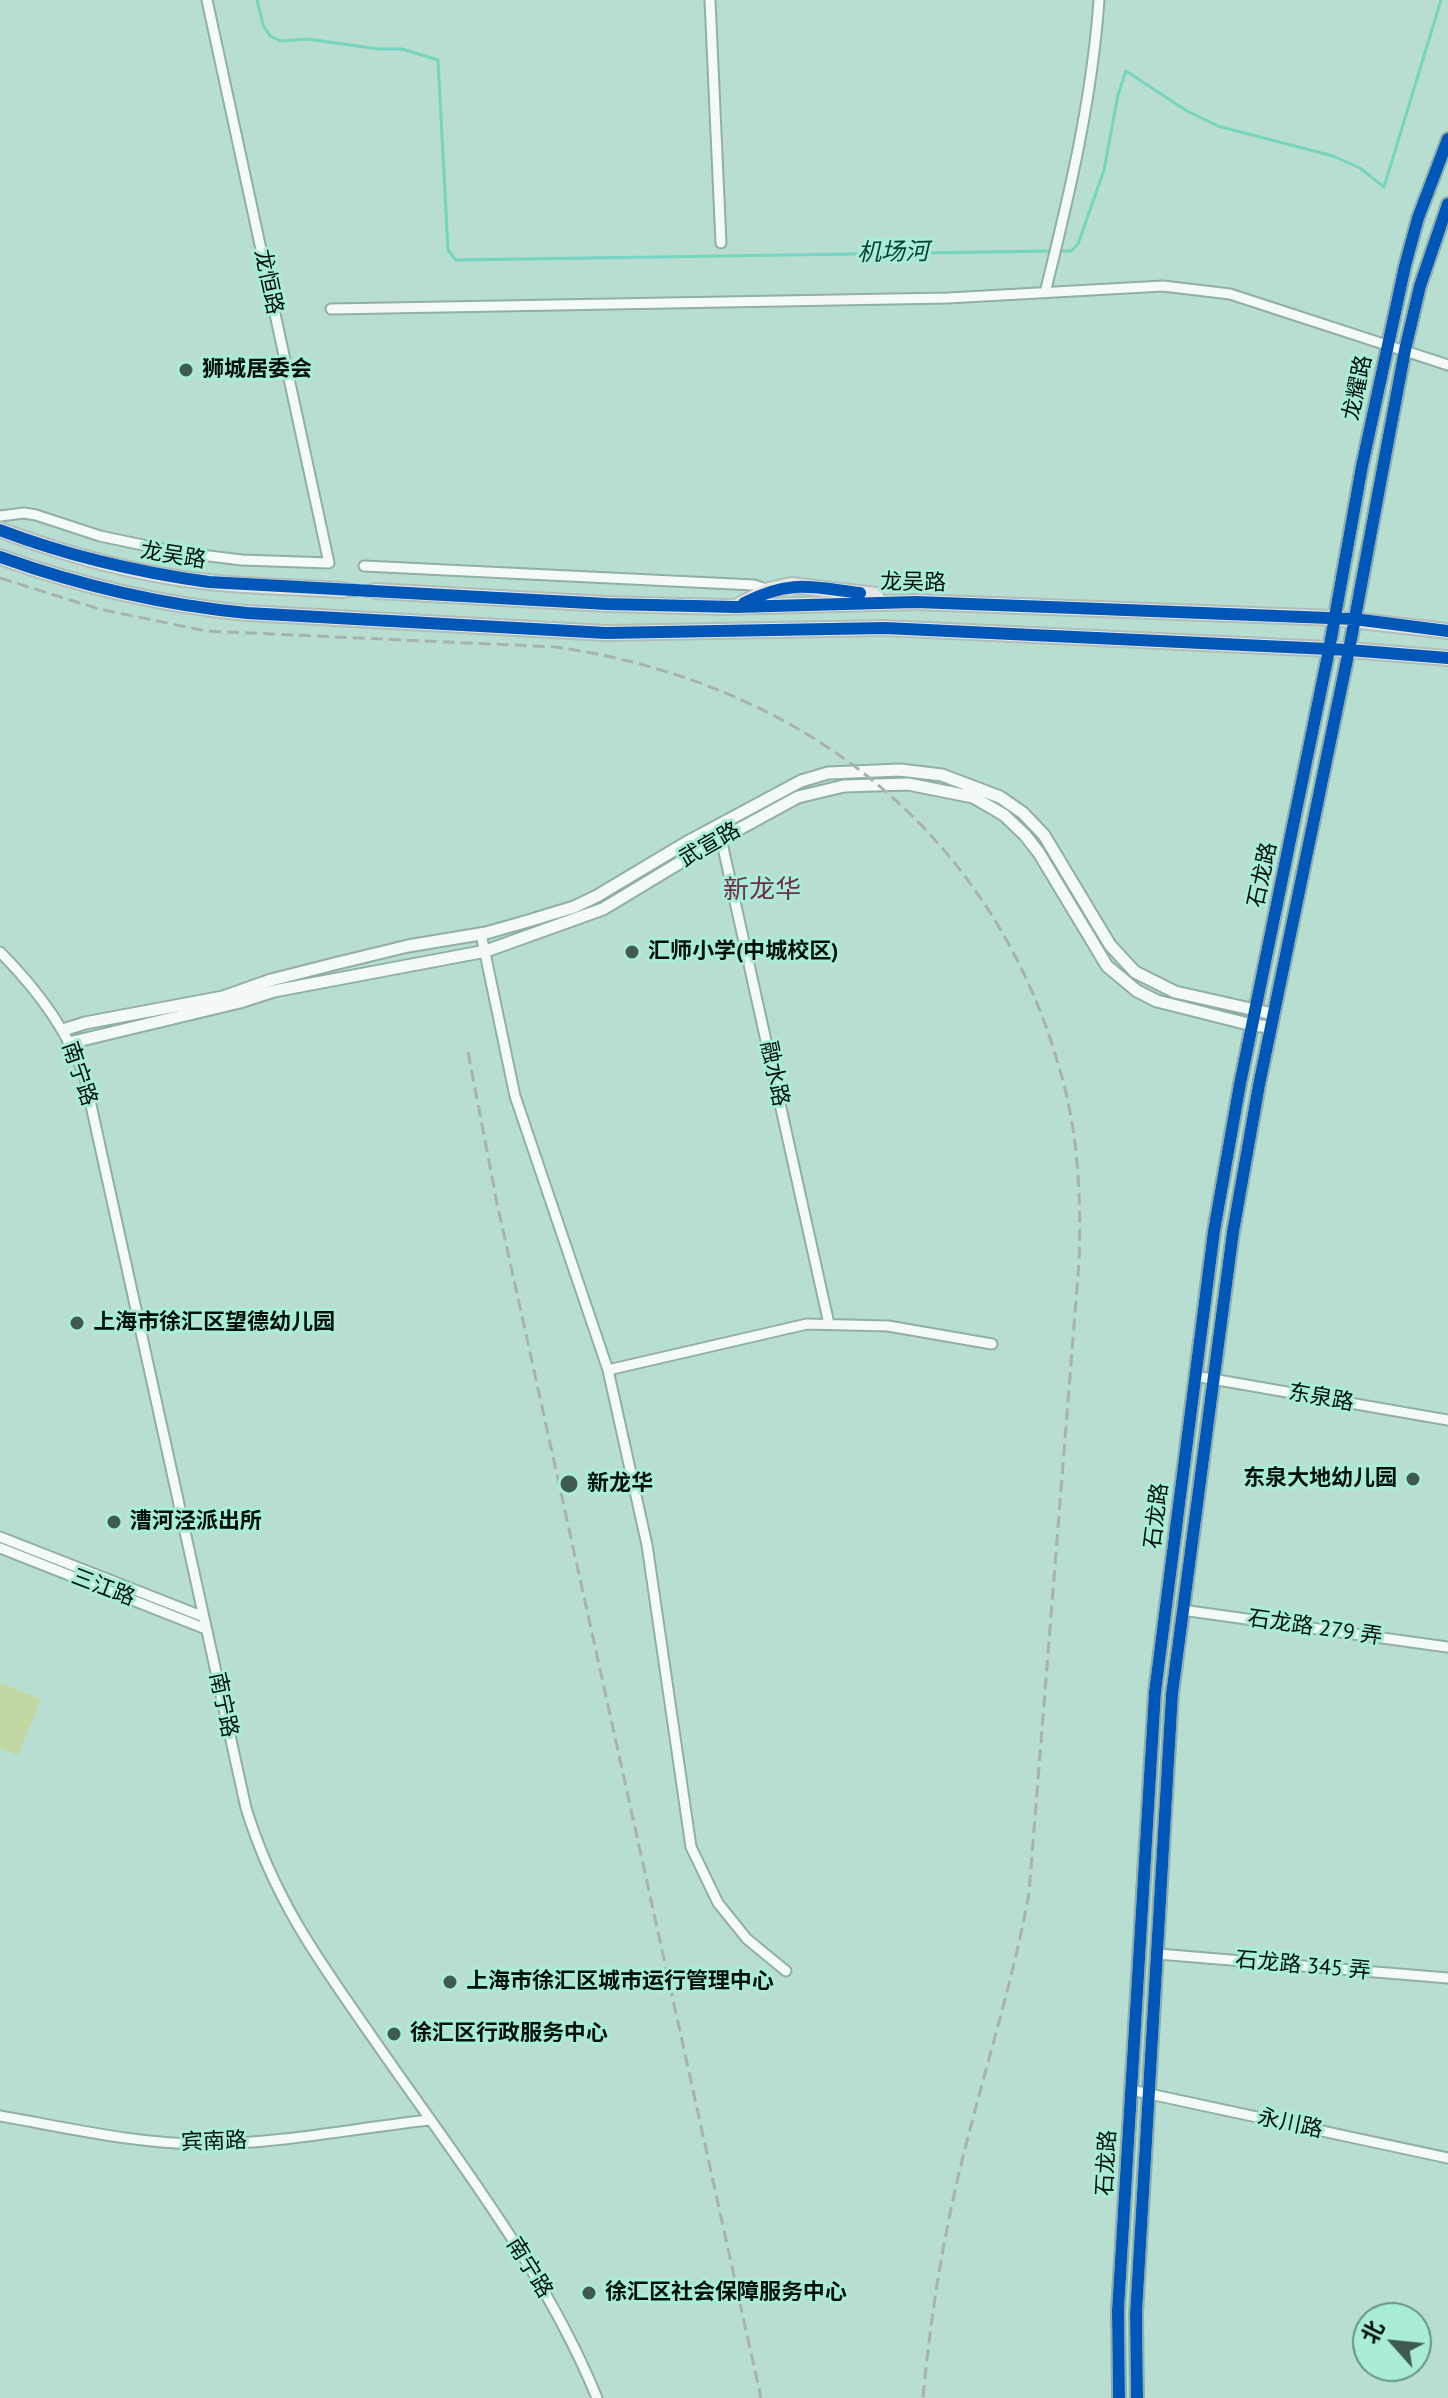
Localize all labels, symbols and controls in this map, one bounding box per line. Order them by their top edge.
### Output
water label: 机场河 [857,238,929,268]
street label: 龙恒路 [248,247,288,317]
street label: 龙耀路 [1338,353,1378,423]
place label: 狮城居委会 [202,357,312,383]
marker: 狮城居委会 [177,361,195,379]
street label: 龙吴路 [138,538,208,574]
street label: 龙吴路 [880,569,946,597]
street label: 武宣路 [675,817,745,873]
street label: 石龙路 [1243,840,1283,910]
district label: 新龙华 [723,875,801,907]
place label: 汇师小学(中城校区) [648,939,838,965]
marker: 汇师小学(中城校区) [623,943,641,961]
street label: 南宁路 [56,1039,102,1109]
street label: 融水路 [754,1039,794,1109]
place label: 上海市徐汇区望德幼儿园 [93,1310,335,1336]
marker: 上海市徐汇区望德幼儿园 [68,1314,86,1332]
street label: 东泉路 [1286,1379,1356,1417]
place label: 东泉大地幼儿园 [1243,1466,1397,1492]
marker: 东泉大地幼儿园 [1404,1470,1422,1488]
place label: 新龙华 [587,1471,653,1497]
marker: 新龙华 [558,1473,580,1495]
street label: 石龙路 [1140,1482,1174,1550]
place label: 漕河泾派出所 [130,1509,262,1535]
marker: 漕河泾派出所 [105,1513,123,1531]
street label: 三江路 [67,1564,139,1612]
street label: 石龙路 279 弄 [1246,1605,1384,1651]
street label: 南宁路 [203,1670,243,1740]
street label: 石龙路 345 弄 [1234,1947,1372,1985]
place label: 上海市徐汇区城市运行管理中心 [466,1969,774,1995]
marker: 上海市徐汇区城市运行管理中心 [441,1973,459,1991]
place label: 徐汇区行政服务中心 [410,2021,608,2047]
marker: 徐汇区行政服务中心 [385,2025,403,2043]
street label: 永川路 [1255,2104,1325,2144]
street label: 宾南路 [181,2128,247,2156]
street label: 石龙路 [1092,2129,1122,2197]
street label: 南宁路 [500,2233,558,2303]
place label: 徐汇区社会保障服务中心 [605,2280,847,2306]
marker: 徐汇区社会保障服务中心 [580,2284,598,2302]
north arrow [1352,2302,1432,2382]
text: 北 [1355,2316,1390,2348]

